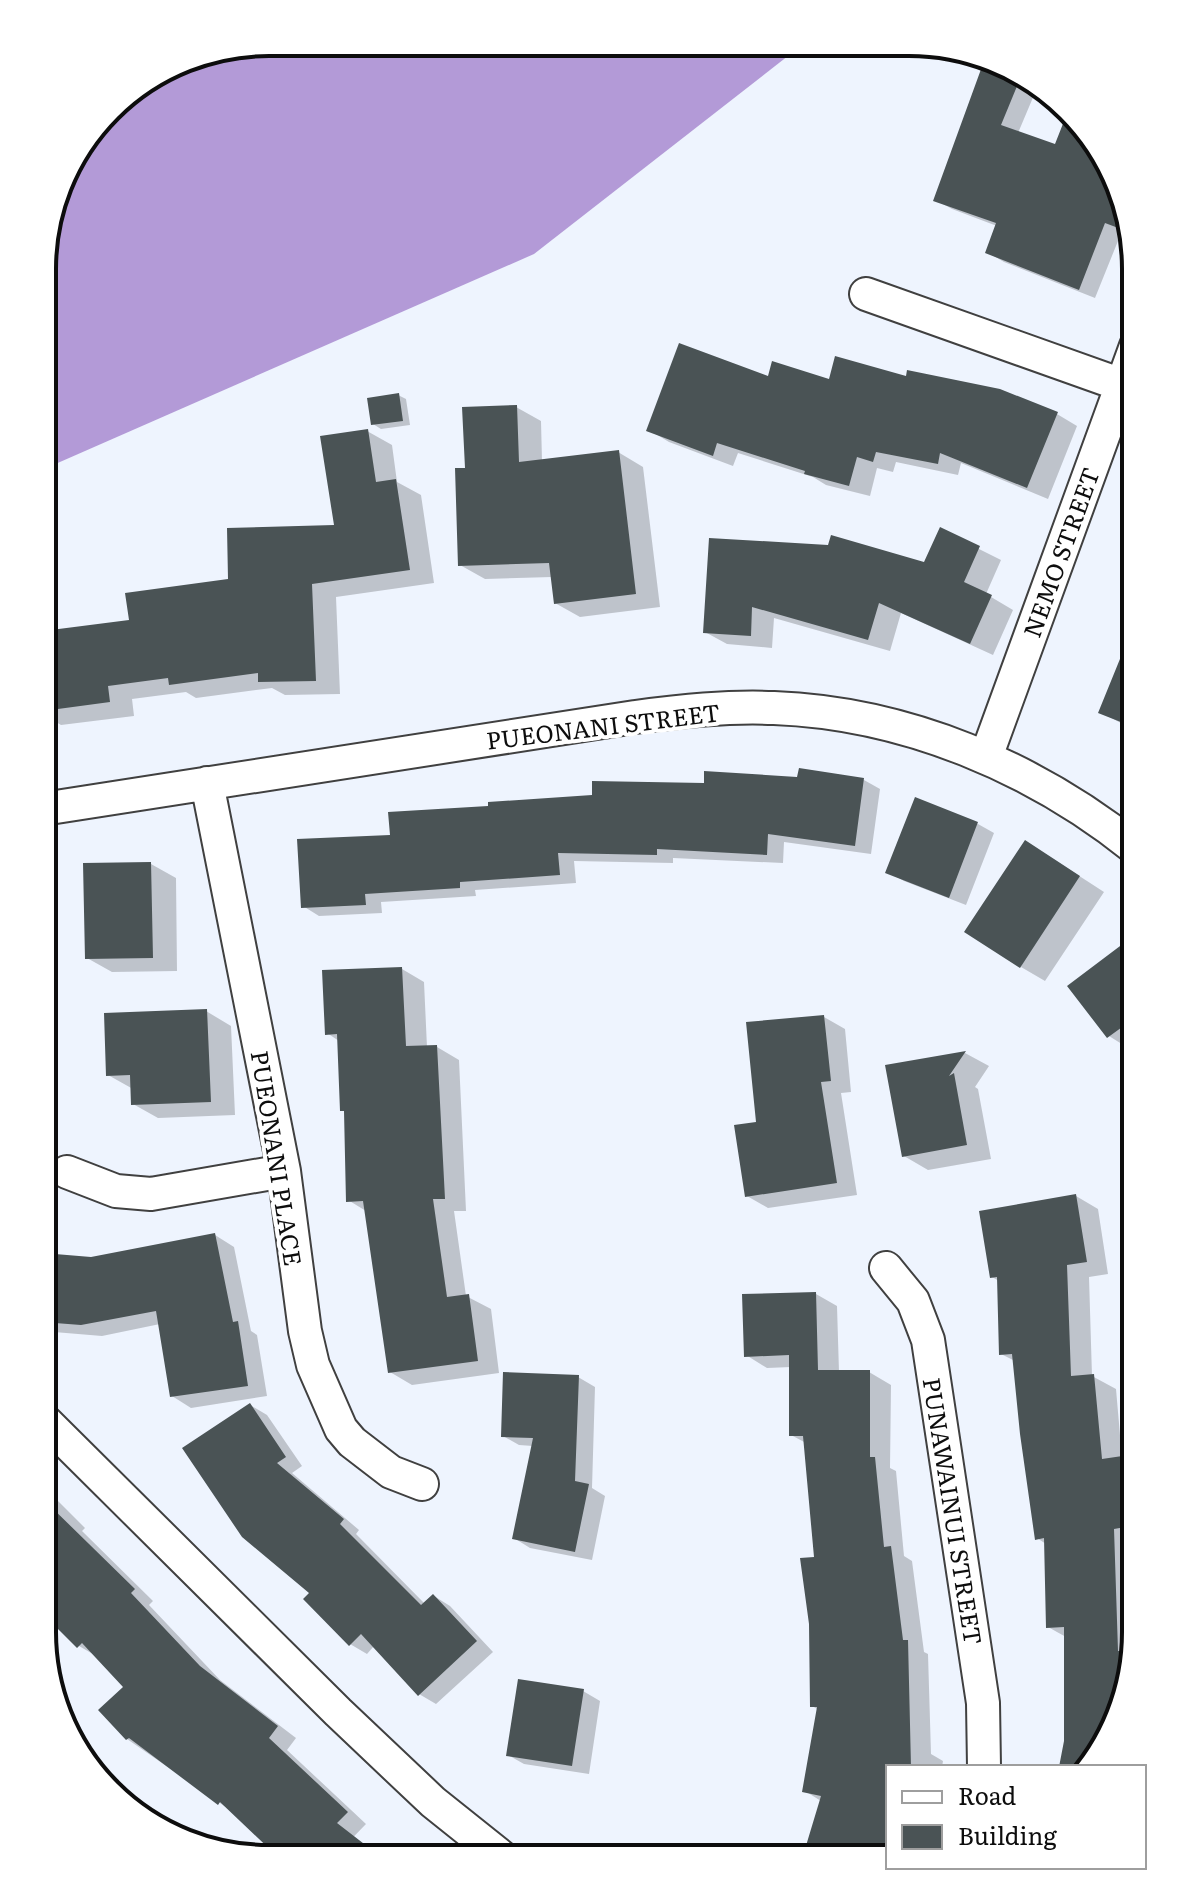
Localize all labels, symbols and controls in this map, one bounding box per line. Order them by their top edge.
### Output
street label: NEMO STREET [1013,462,1107,642]
street label: PUEONANI STREET [484,693,722,757]
street label: PUEONANI PLACE [244,1048,312,1268]
street label: PUNAWAINUI STREET [916,1375,992,1647]
legend [886,1765,1146,1869]
text: Road [958,1777,1017,1812]
text: Building [958,1817,1057,1852]

